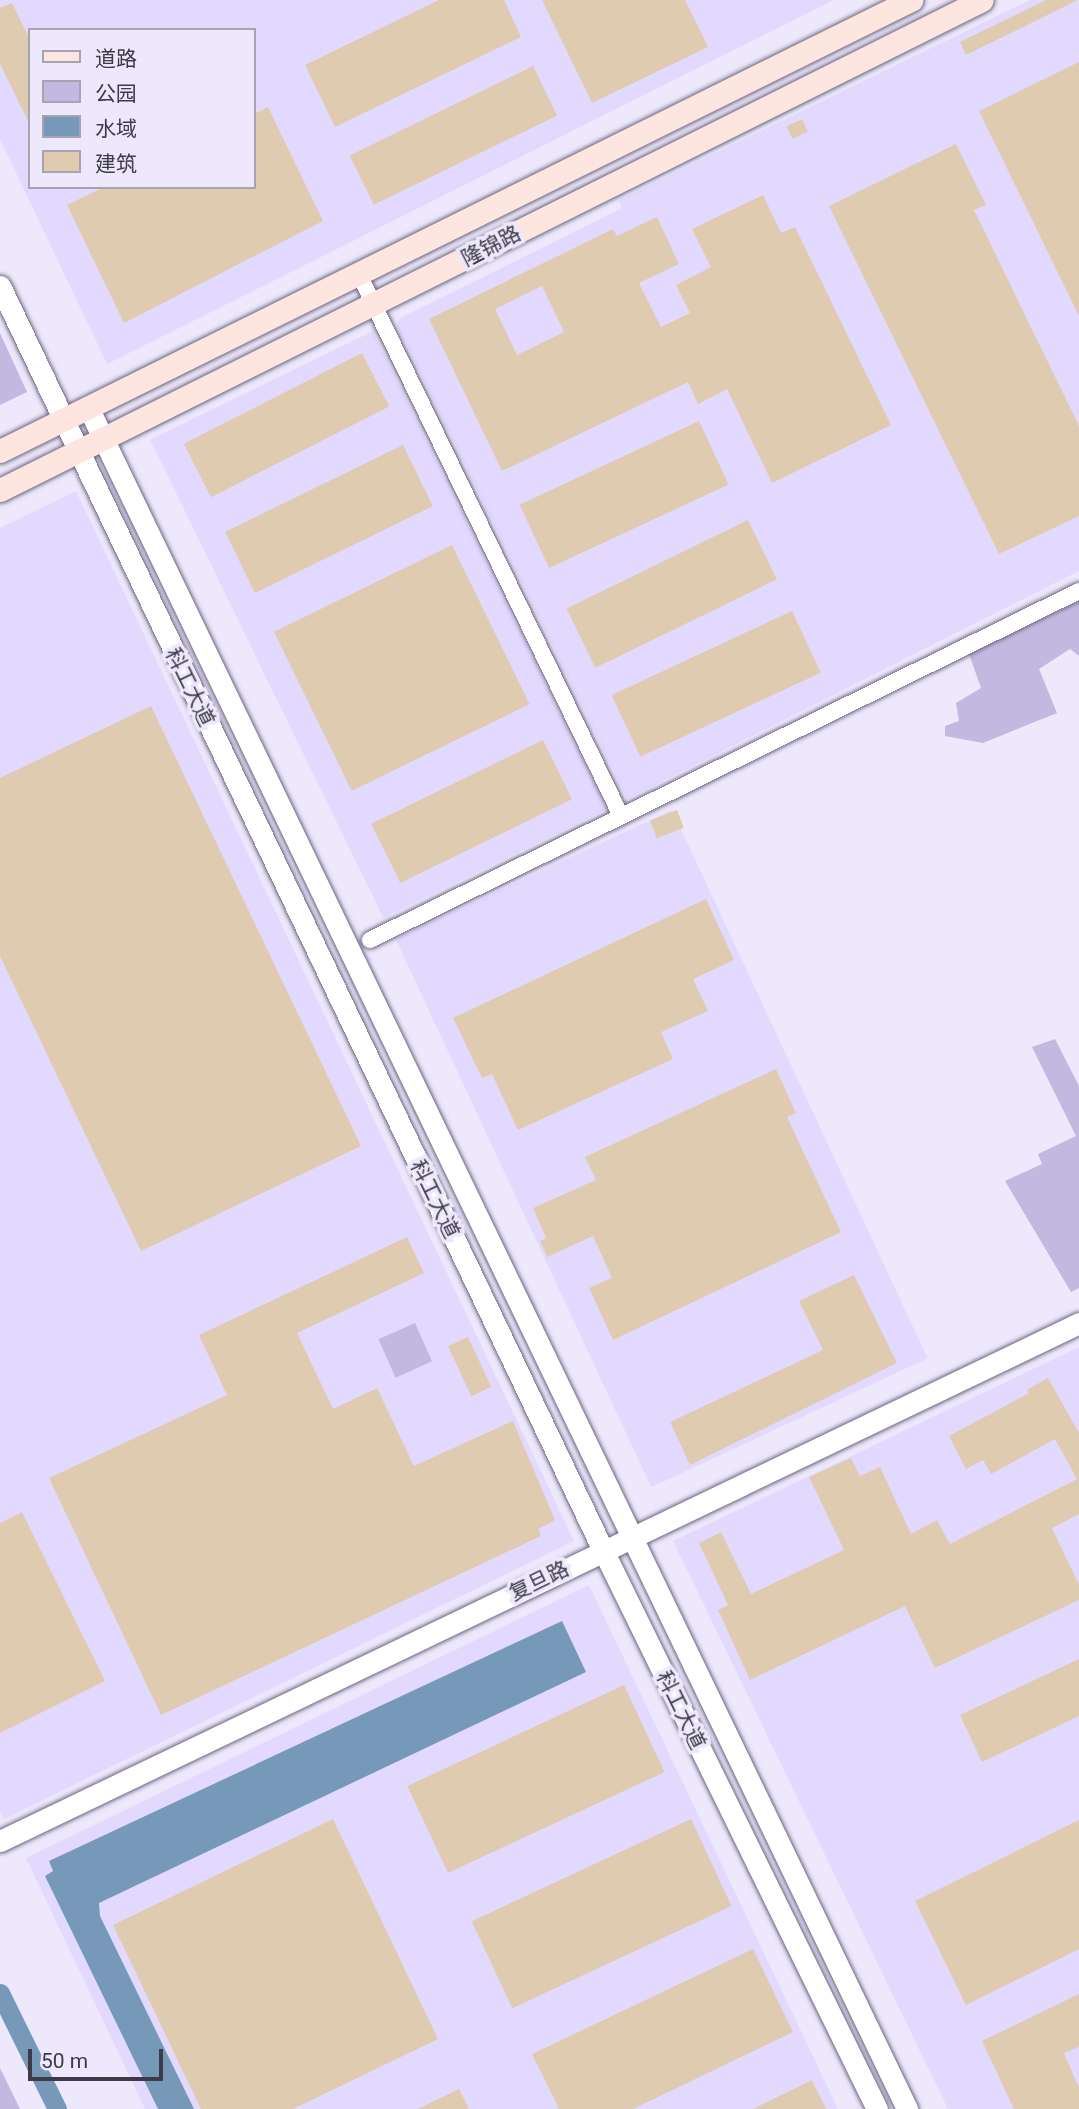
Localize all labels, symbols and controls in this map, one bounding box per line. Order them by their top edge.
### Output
legend [28,28,256,189]
text: 道路 [95,47,137,71]
text: 公园 [95,82,137,106]
text: 水域 [95,117,137,141]
text: 建筑 [95,152,137,176]
street label: 隆锦路 [457,220,525,272]
street label: 科工大道 [160,644,220,730]
street label: 科工大道 [405,1156,465,1242]
street label: 复旦路 [505,1556,573,1606]
street label: 科工大道 [651,1667,711,1753]
scale bar [32,2036,166,2080]
text: 50 m [41,2049,88,2073]

